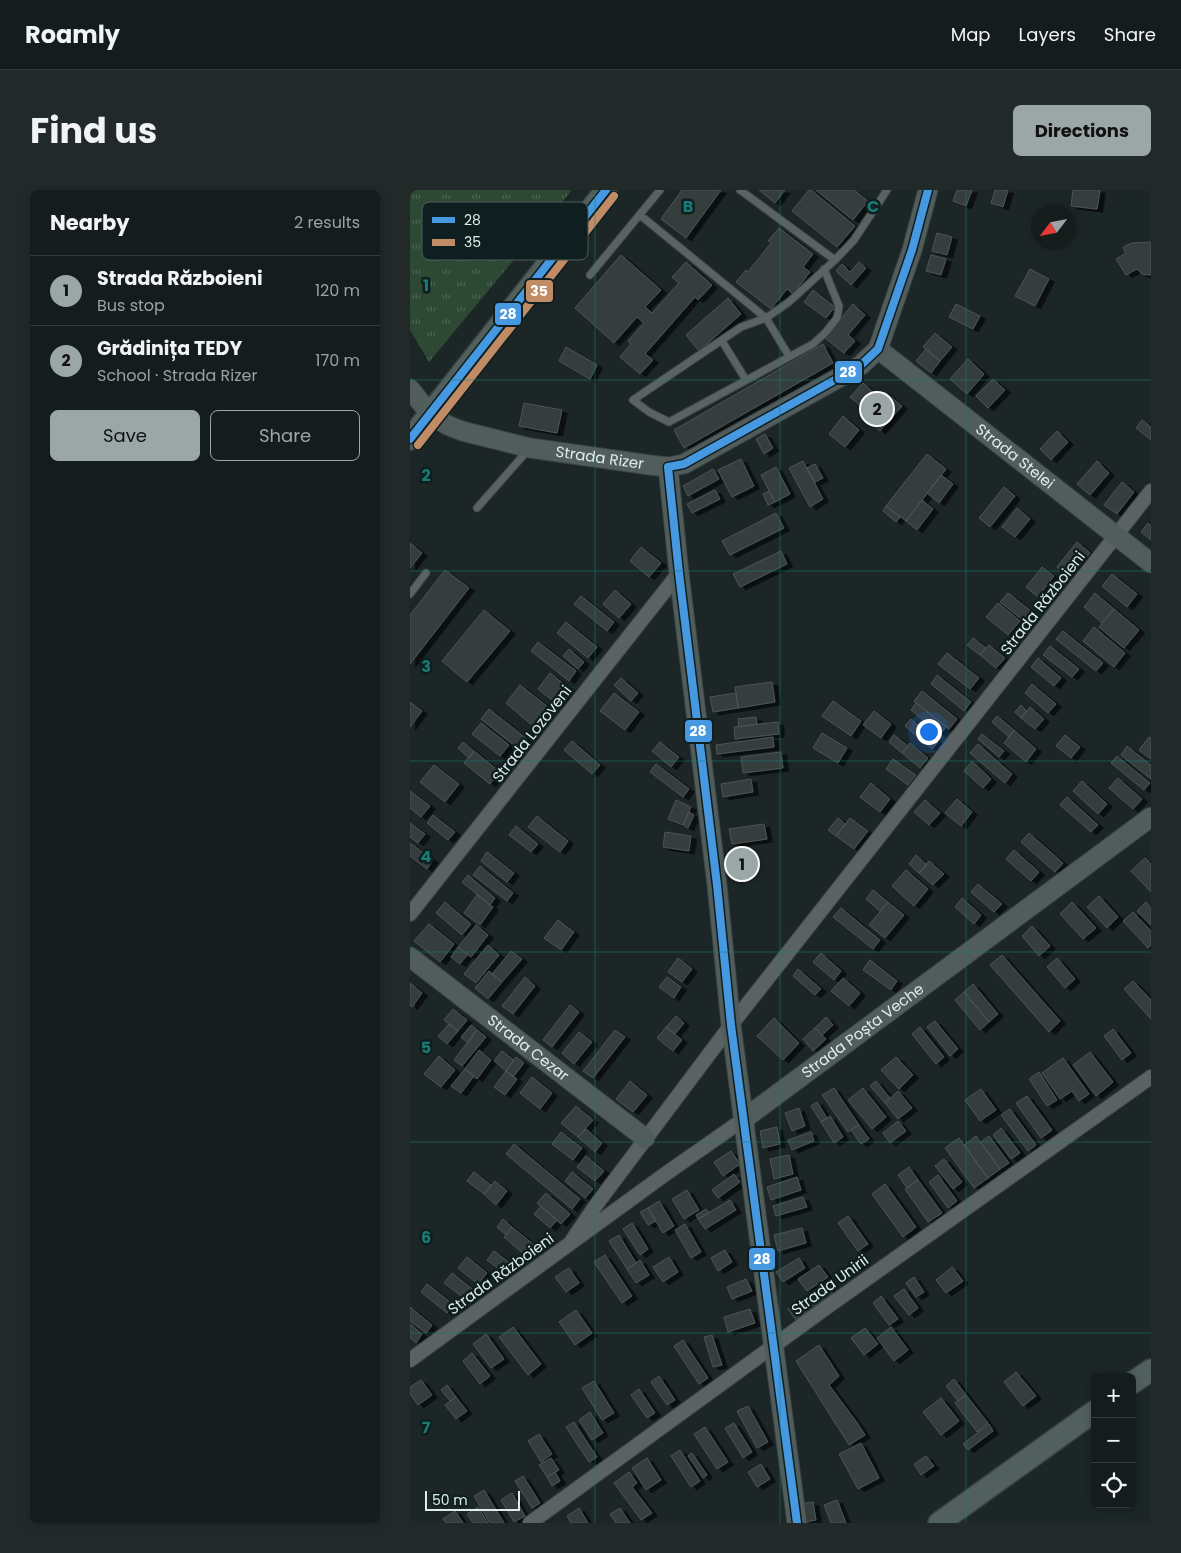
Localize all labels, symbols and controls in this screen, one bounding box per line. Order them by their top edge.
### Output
text: Roamly [25,18,120,51]
text: Map [951,22,991,47]
text: Layers [1019,22,1076,47]
text: Share [1104,22,1156,47]
button: Directions [1013,105,1151,156]
text: Find us [30,106,157,155]
text: B [683,195,693,218]
text: C [867,195,879,218]
legend [422,202,588,260]
north arrow [1031,205,1076,250]
text: Nearby [50,208,130,237]
text: 28 [464,210,481,230]
text: 2 results [294,211,360,234]
text: 35 [464,232,481,252]
text: Strada Războieni [97,265,263,292]
text: 1 [423,274,429,297]
text: 1 [63,279,69,302]
text: 120 m [315,279,360,302]
line badge: 35 [525,279,554,303]
text: 35 [530,281,548,301]
text: Bus stop [97,294,165,317]
line badge: 28 [494,302,522,326]
text: 28 [499,304,517,324]
text: Grădinița TEDY [97,335,242,362]
text: 2 [61,349,71,372]
text: 170 m [315,349,360,372]
line badge: 28 [834,360,863,384]
text: 28 [839,362,857,382]
text: School · Strada Rizer [97,364,257,387]
pin: 2 [861,390,893,428]
button: Save [50,410,200,461]
button: Share [210,410,360,461]
street label: Strada Stelei [972,418,1059,493]
street label: Strada Rizer [554,441,646,474]
text: 2 [421,464,431,487]
street label: Strada Războieni [995,546,1090,659]
text: 3 [421,655,431,678]
street label: Strada Lozoveni [487,681,576,787]
line badge: 28 [684,719,713,743]
your location [916,719,942,745]
text: 28 [689,721,707,741]
text: 4 [421,845,432,868]
pin: 1 [726,845,758,883]
street label: Strada Poșta Veche [797,978,928,1083]
street label: Strada Cezar [483,1009,574,1086]
text: 5 [421,1036,431,1059]
text: 6 [421,1226,431,1249]
street label: Strada Războieni [443,1228,558,1319]
line badge: 28 [748,1247,776,1271]
text: 28 [753,1249,771,1269]
street label: Strada Unirii [787,1249,873,1320]
map controls [1091,1373,1136,1508]
button: + [1091,1373,1136,1418]
text: 7 [422,1416,431,1439]
button: − [1091,1418,1136,1463]
button: locate [1091,1463,1136,1508]
scale bar [425,1488,520,1511]
text: 50 m [432,1490,468,1510]

